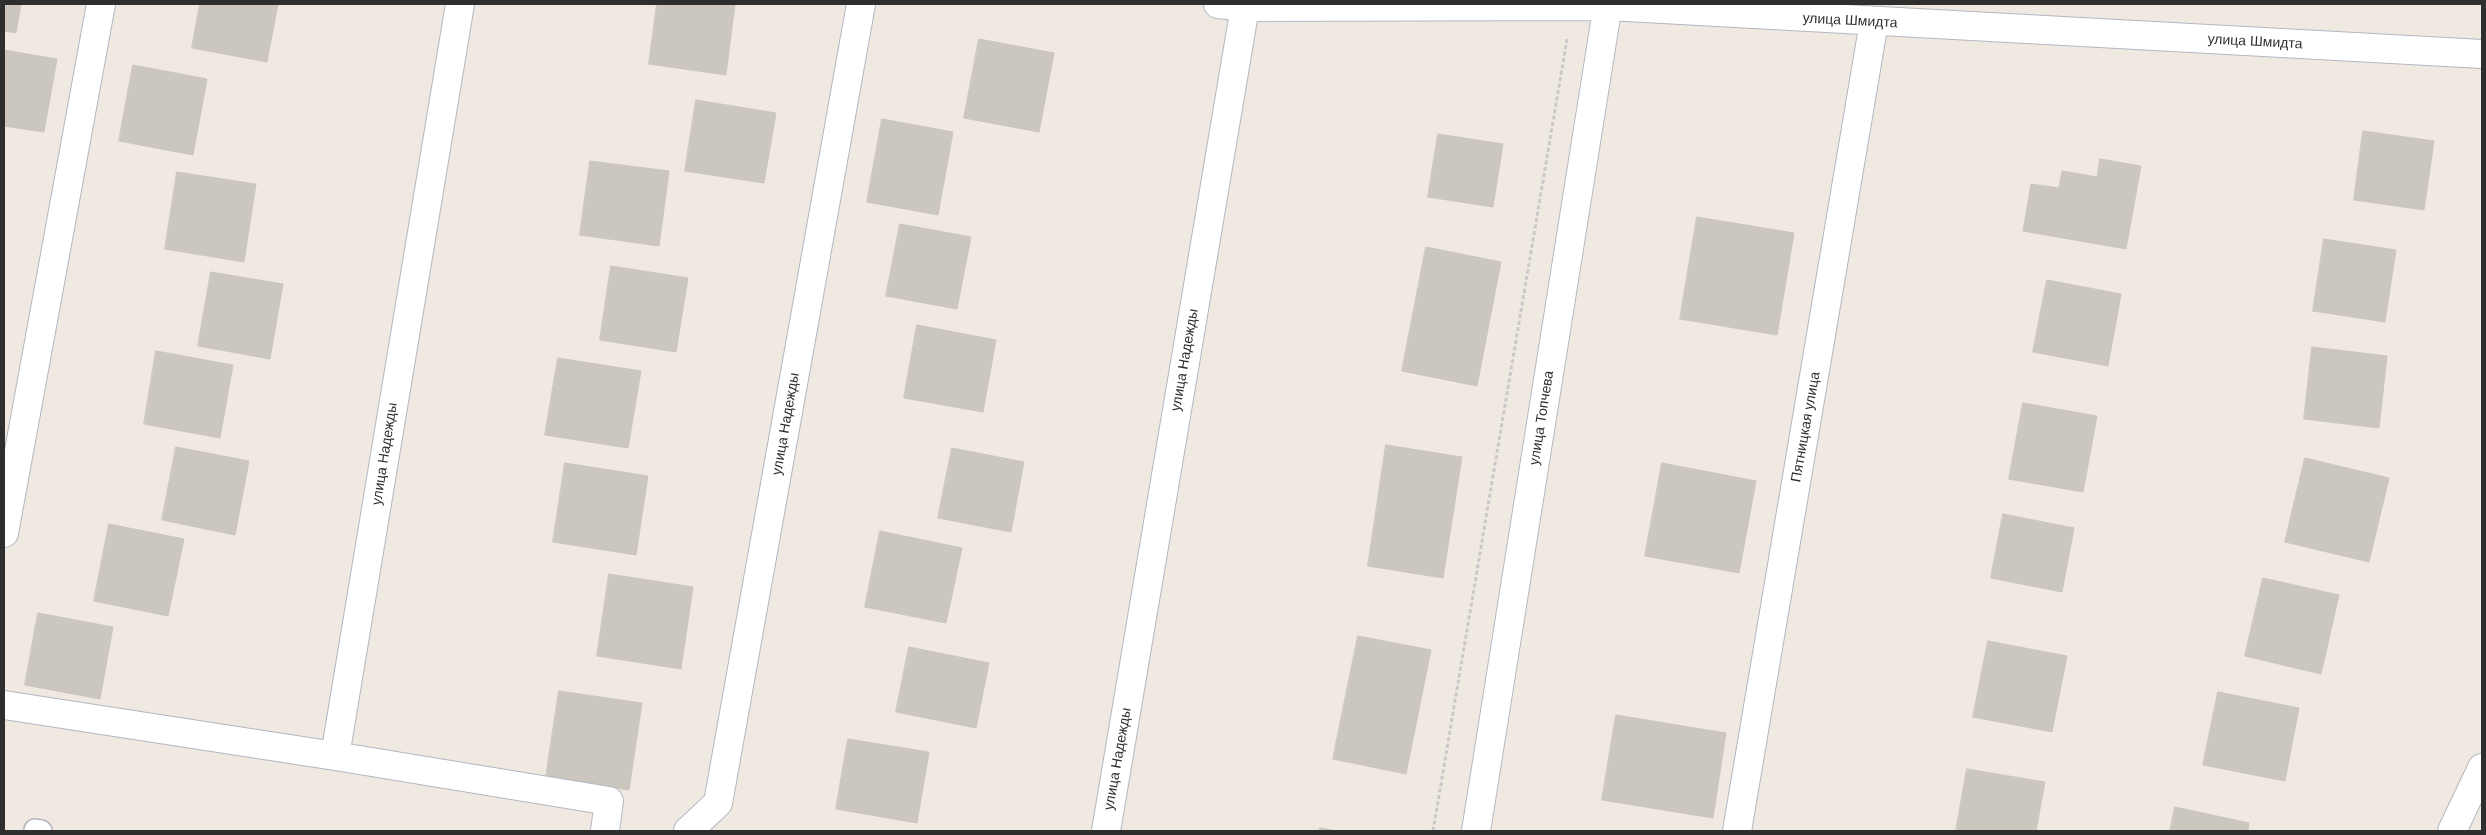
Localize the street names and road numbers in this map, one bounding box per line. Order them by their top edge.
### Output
street label: улица Шмидта [1802,10,1898,32]
street label: улица Шмидта [2207,31,2303,53]
street label: улица Надежды [1168,307,1202,413]
street label: улица Топчева [1526,370,1558,466]
street label: Пятницкая улица [1788,370,1824,484]
street label: улица Надежды [769,371,803,477]
street label: улица Надежды [369,401,401,507]
street label: улица Надежды [1101,706,1135,812]

